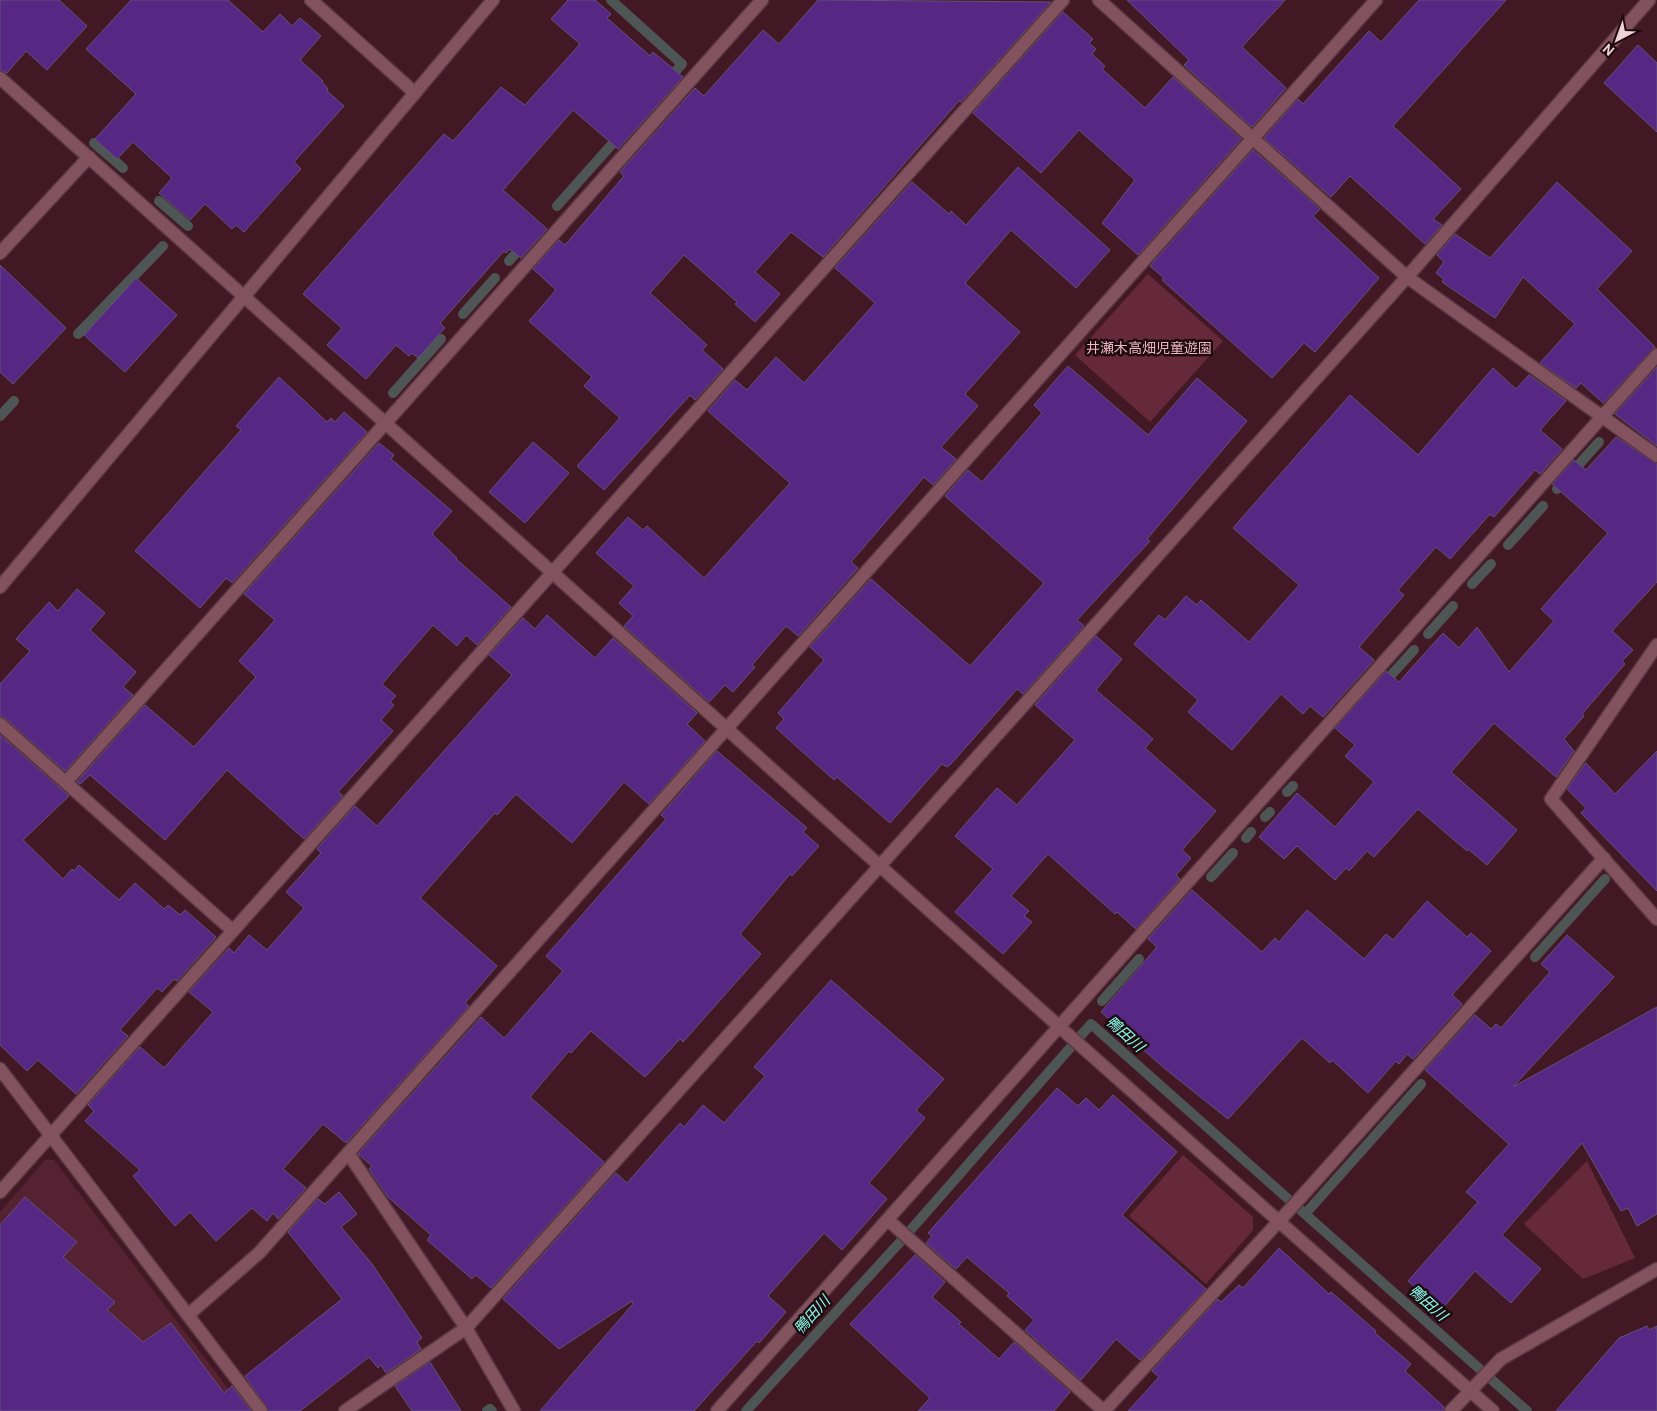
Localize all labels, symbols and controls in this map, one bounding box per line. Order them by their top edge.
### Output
north arrow [1592,15,1642,65]
text: N [1599,40,1618,60]
park label: 井瀬木高畑児童遊園 [1086,339,1212,357]
water label: 鴨田川 [1102,1012,1149,1057]
water label: 鴨田川 [1405,1281,1452,1326]
water label: 鴨田川 [790,1291,835,1338]

